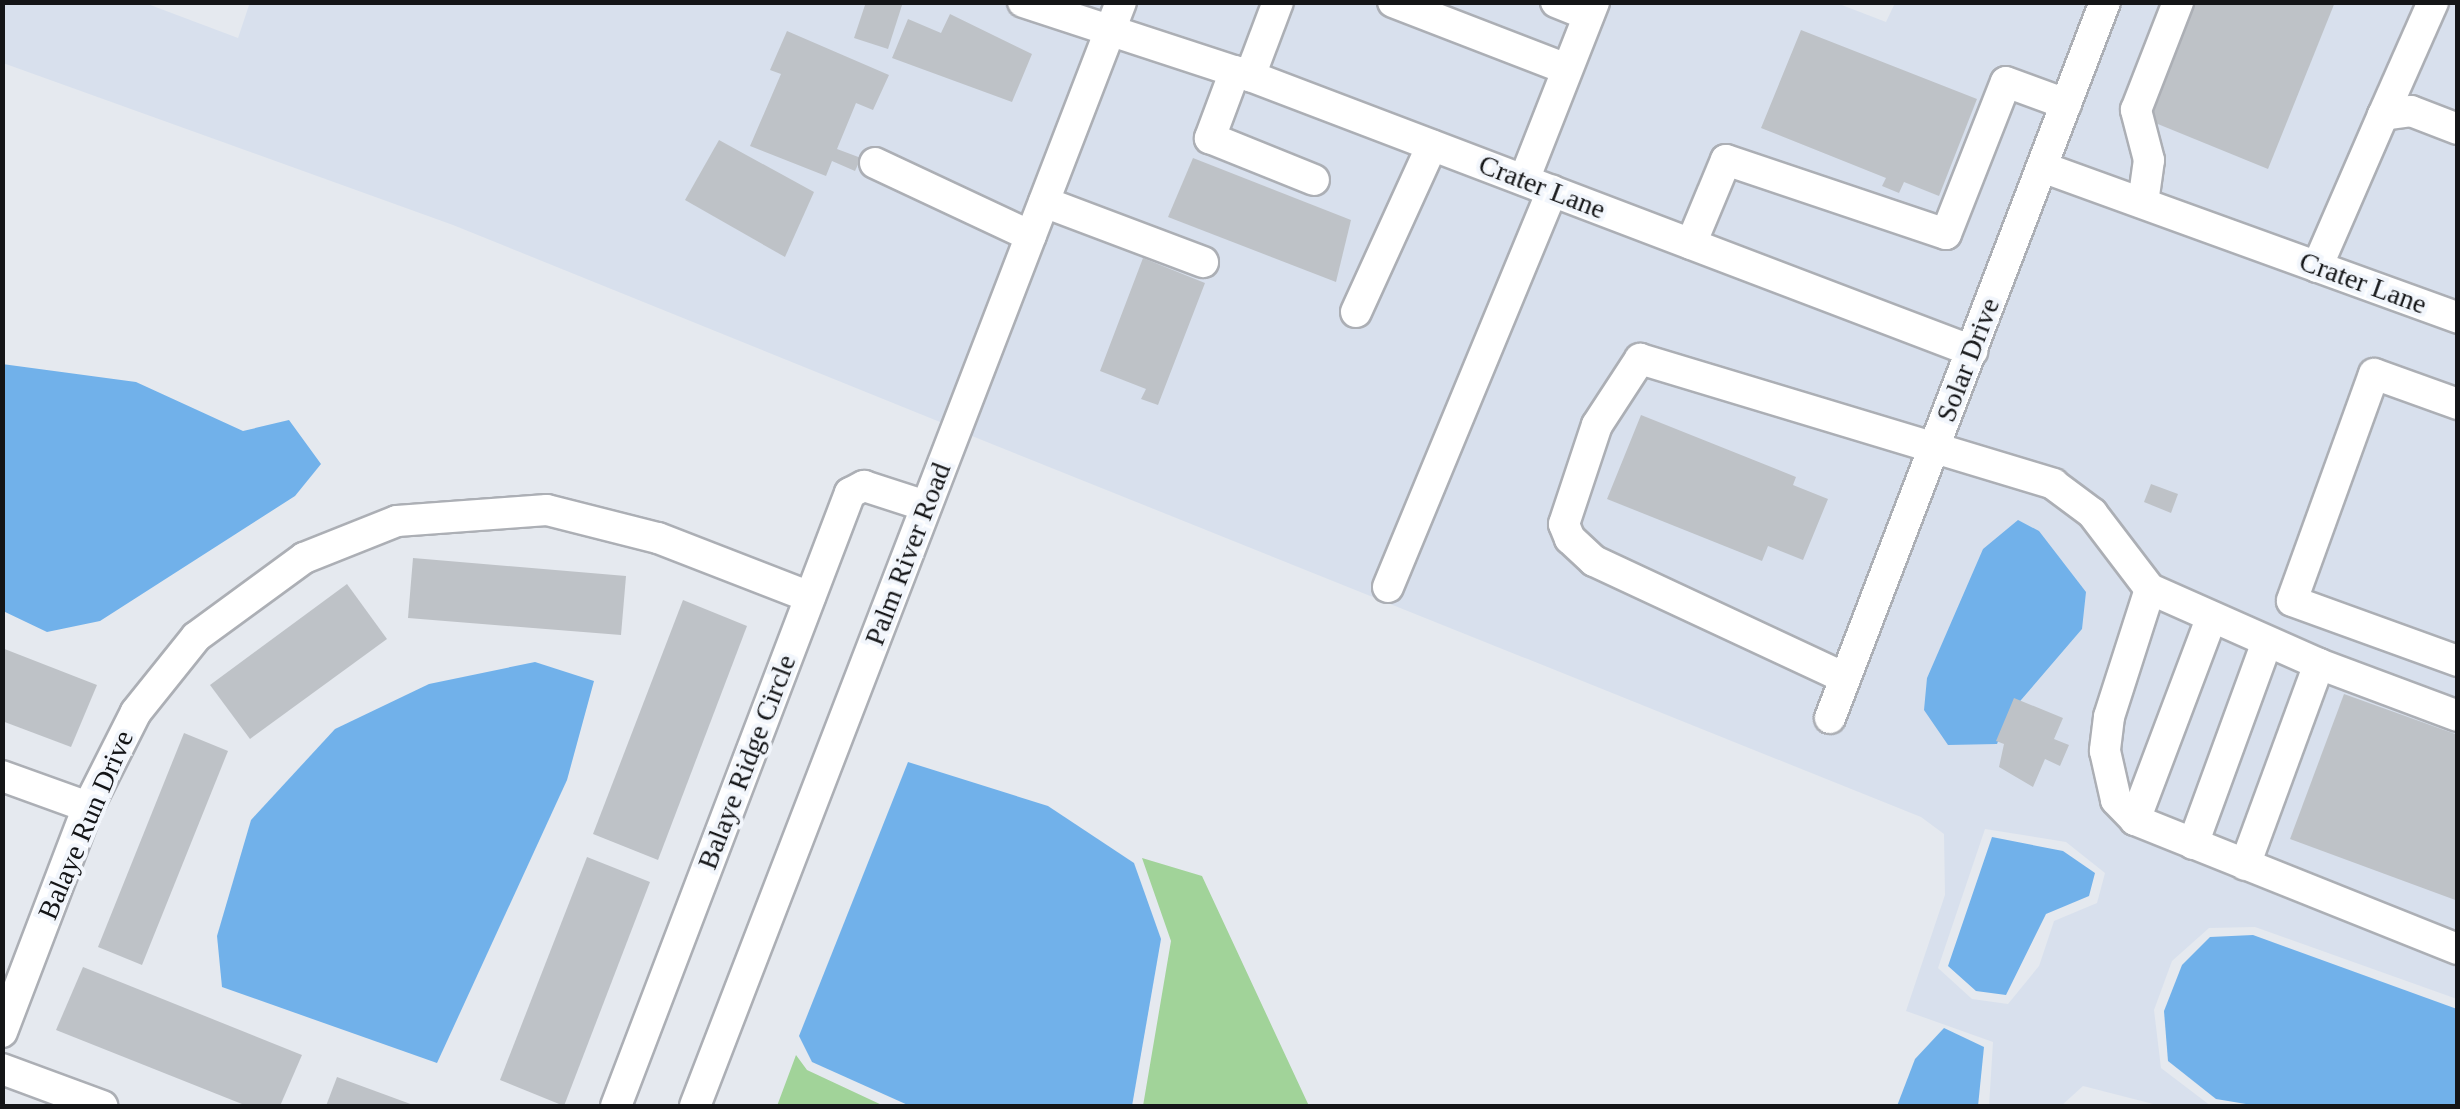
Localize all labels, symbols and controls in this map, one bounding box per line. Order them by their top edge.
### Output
street label: Crater Lane [1474,147,1610,227]
street label: Crater Lane [2295,244,2431,322]
street label: Solar Drive [1929,293,2007,427]
street label: Palm River Road [858,458,958,650]
street label: Balaye Ridge Circle [691,650,803,874]
street label: Balaye Run Drive [31,725,141,925]

